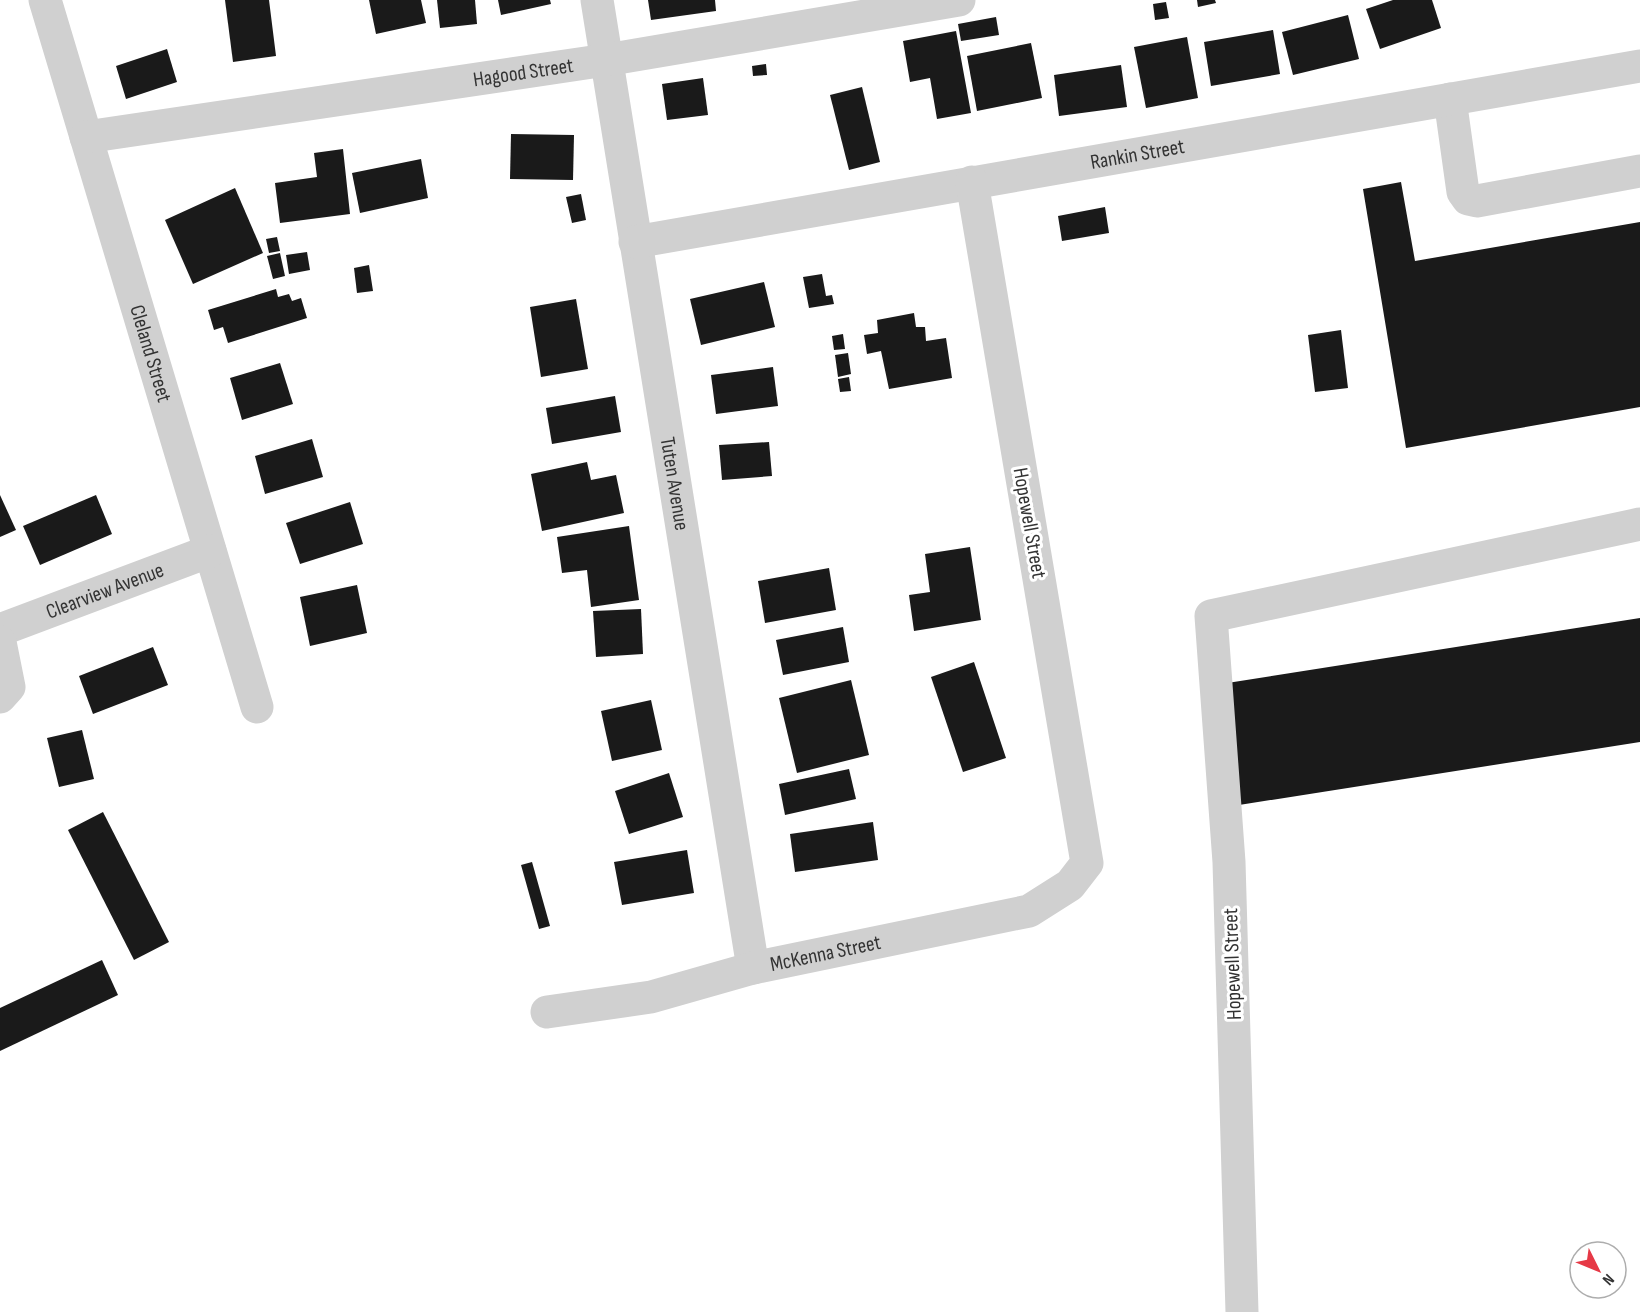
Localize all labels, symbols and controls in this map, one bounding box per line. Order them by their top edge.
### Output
street label: Hagood Street [472,53,575,93]
street label: Rankin Street [1088,134,1186,175]
street label: Cleland Street [124,302,177,405]
street label: Tuten Avenue [655,435,694,532]
street label: Hopewell Street [1007,466,1052,580]
street label: Clearview Avenue [43,558,167,625]
street label: Hopewell Street [1218,908,1247,1020]
street label: McKenna Street [768,930,883,977]
north arrow [1568,1240,1628,1300]
text: N [1598,1270,1618,1289]

